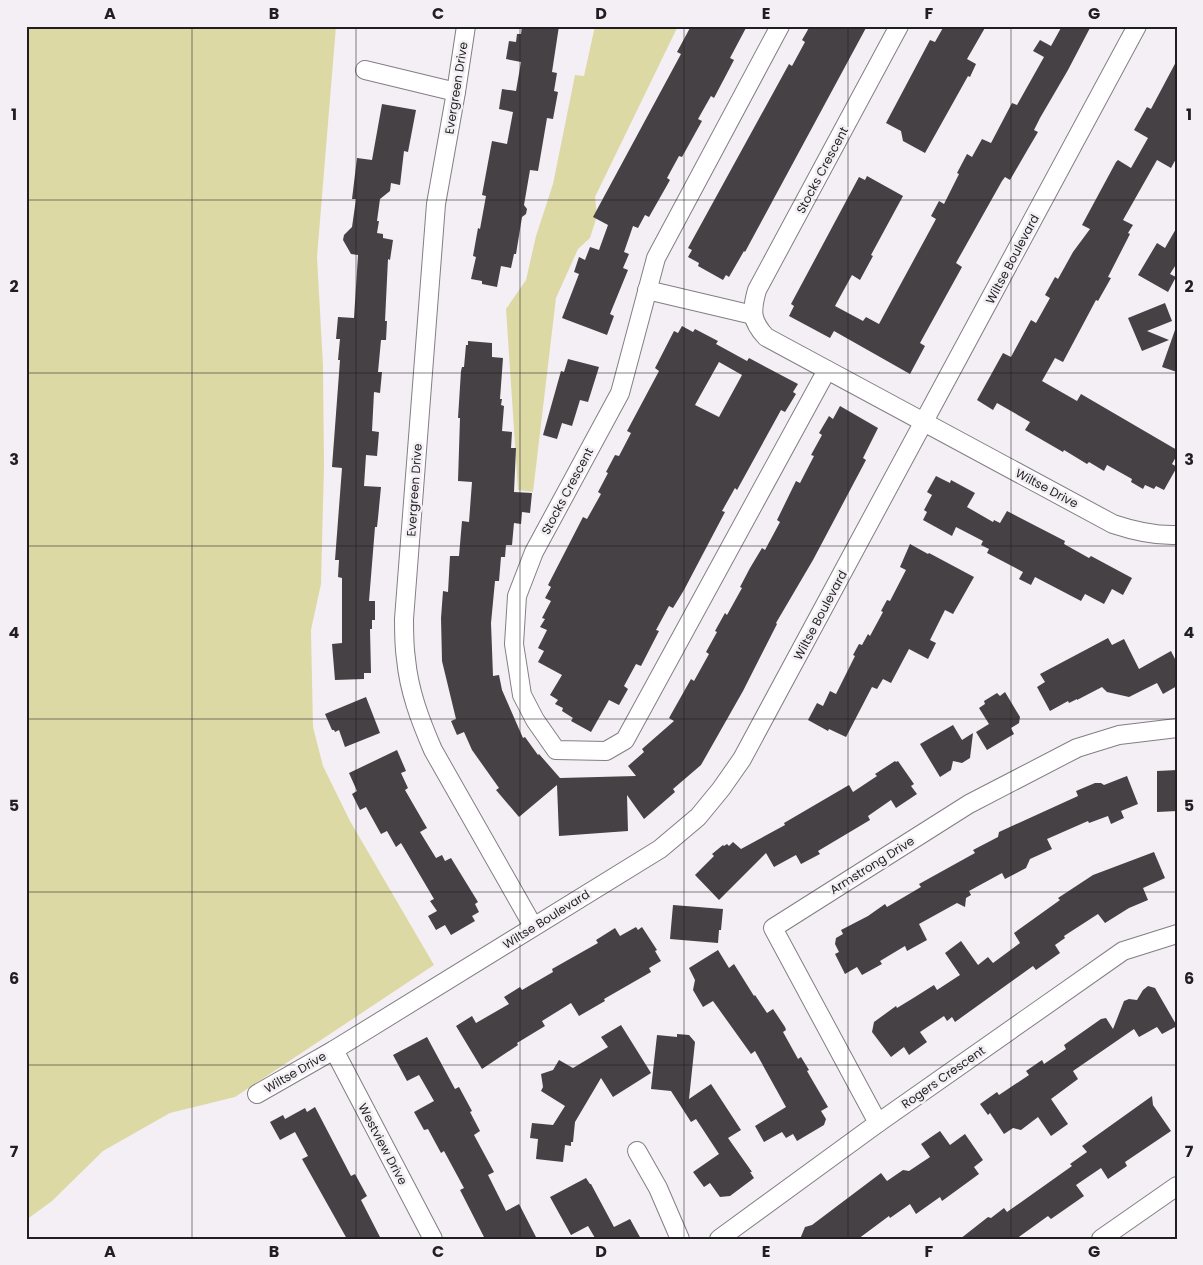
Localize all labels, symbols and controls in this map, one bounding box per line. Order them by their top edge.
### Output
text: A [104,2,116,25]
text: B [269,2,279,25]
text: C [432,2,444,25]
text: D [595,2,607,25]
text: E [762,2,770,25]
text: F [925,2,934,25]
text: G [1088,2,1100,25]
street label: Evergreen Drive [440,41,472,135]
text: 1 [11,103,17,126]
text: 1 [1186,103,1192,126]
street label: Stocks Crescent [792,124,852,216]
street label: Wiltse Boulevard [981,211,1043,307]
text: 2 [9,275,19,298]
text: 2 [1184,275,1194,298]
street label: Evergreen Drive [402,443,426,537]
street label: Stocks Crescent [537,445,597,537]
text: 3 [9,448,19,471]
text: 3 [1184,448,1194,471]
street label: Wiltse Drive [1013,464,1081,512]
street label: Wiltse Boulevard [789,567,851,663]
text: 4 [9,621,20,644]
text: 4 [1184,621,1195,644]
text: 5 [9,794,19,817]
text: 5 [1184,794,1194,817]
street label: Armstrong Drive [826,832,918,898]
street label: Wiltse Boulevard [499,885,593,953]
text: 6 [9,967,19,990]
text: 6 [1184,967,1194,990]
street label: Rogers Crescent [898,1042,988,1112]
street label: Wiltse Drive [261,1047,329,1097]
street label: Westview Drive [354,1100,412,1188]
text: 7 [10,1140,19,1163]
text: 7 [1185,1140,1194,1163]
text: A [104,1240,116,1263]
text: B [269,1240,279,1263]
text: C [432,1240,444,1263]
text: D [595,1240,607,1263]
text: E [762,1240,770,1263]
text: F [925,1240,934,1263]
text: G [1088,1240,1100,1263]

